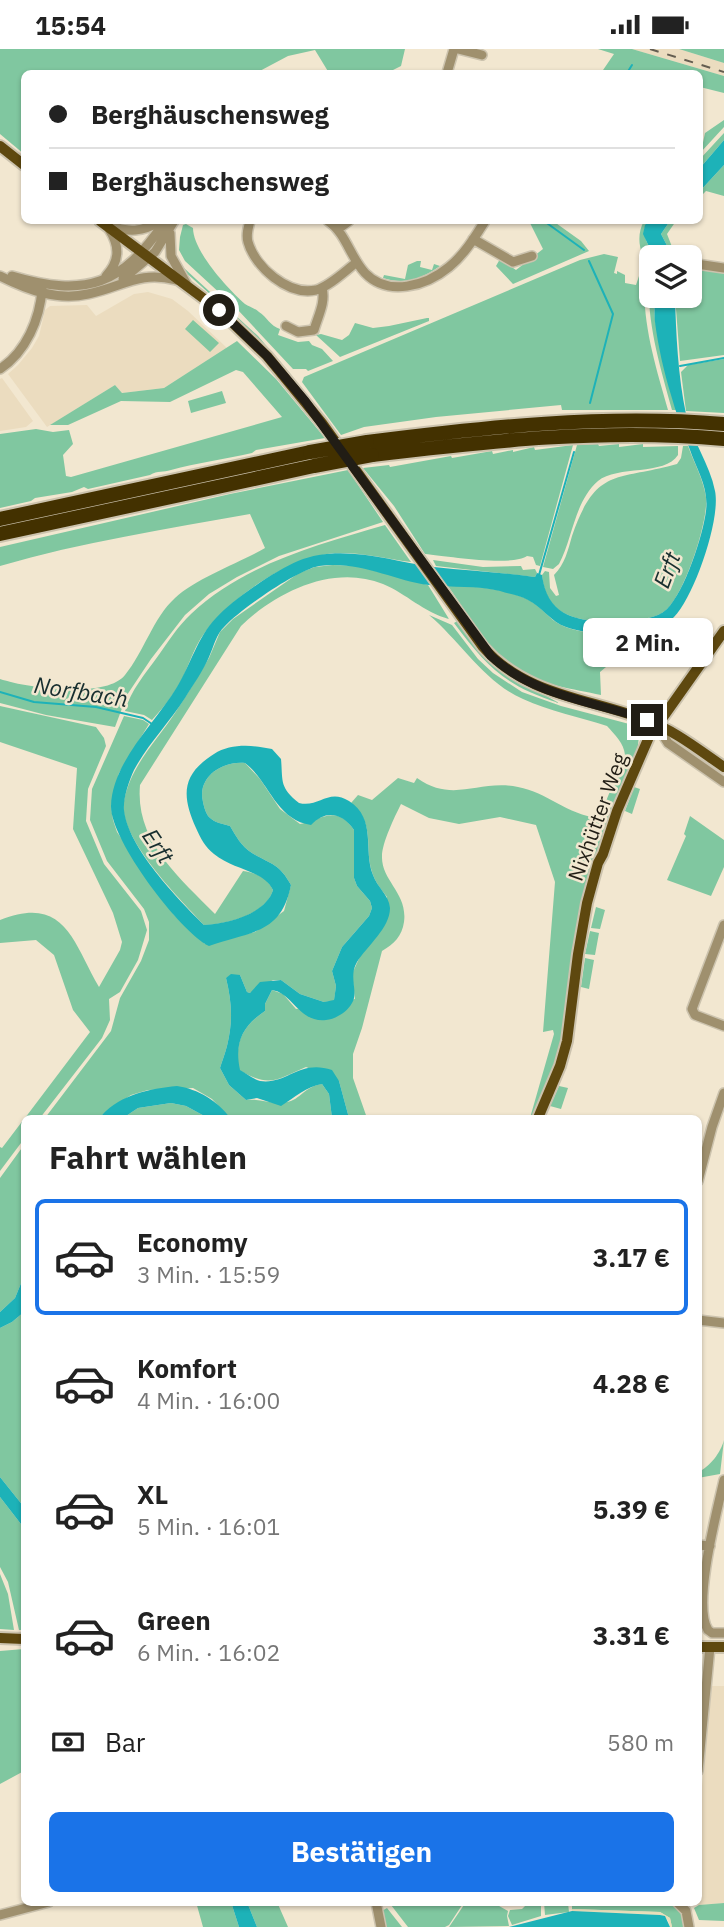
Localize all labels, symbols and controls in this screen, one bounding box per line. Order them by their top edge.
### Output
text: 15:54 [35,8,106,42]
text: Berghäuschensweg [91,97,329,131]
text: Berghäuschensweg [91,164,329,198]
map controls [639,245,702,308]
button: layers [639,245,702,308]
route start [203,294,235,326]
water label: Erft [646,547,687,592]
callout: 2 Min. [582,619,712,667]
text: 2 Min. [615,627,681,657]
water label: Norfbach [32,669,130,713]
route end [631,704,663,736]
street label: Nixhütter Weg [561,749,633,885]
water label: Erft [136,822,182,869]
text: Fahrt wählen [49,1136,247,1178]
text: Economy [137,1225,248,1259]
icon: car [53,1226,116,1289]
text: 3.17 € [593,1240,670,1274]
text: 3 Min. · 15:59 [137,1259,280,1289]
text: Komfort [137,1351,237,1385]
icon: car [53,1352,116,1415]
text: 4.28 € [593,1366,670,1400]
text: 4 Min. · 16:00 [137,1385,280,1415]
text: XL [137,1477,168,1511]
icon: car [53,1478,116,1541]
text: 5.39 € [593,1492,670,1526]
text: 5 Min. · 16:01 [137,1511,280,1541]
text: Green [137,1603,211,1637]
icon: car [53,1604,116,1667]
text: 3.31 € [593,1618,670,1652]
text: 6 Min. · 16:02 [137,1637,280,1667]
icon: cash [49,1723,87,1761]
text: Bar [105,1725,145,1759]
text: 580 m [607,1727,674,1757]
button: Bestätigen [49,1812,674,1892]

